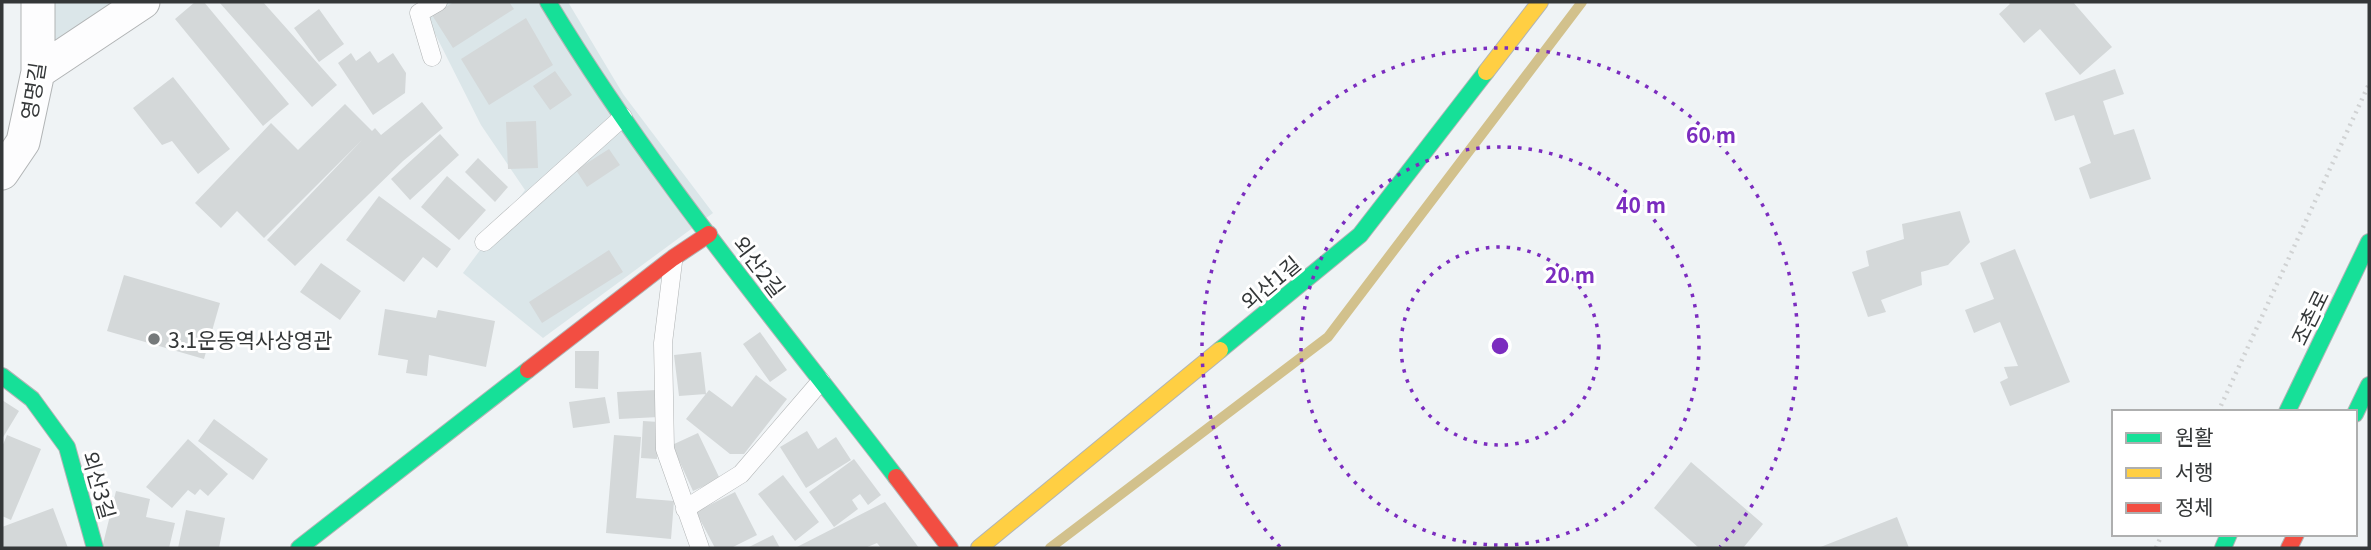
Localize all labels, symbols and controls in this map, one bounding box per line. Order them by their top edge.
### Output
street label: 영명길 [13,60,51,122]
text: 60 m [1686,119,1736,149]
text: 40 m [1616,189,1666,219]
street label: 외산2길 [727,229,793,303]
street label: 외산1길 [1234,248,1306,316]
text: 20 m [1545,259,1595,289]
street label: 조촌로 [2283,284,2335,350]
place label: 3.1운동역사상영관 [168,324,332,354]
marker: 3.1운동역사상영관 [146,331,162,347]
centre of rings [1488,334,1512,358]
legend [2112,410,2357,536]
text: 원활 [2175,421,2214,451]
street label: 외산3길 [76,447,124,523]
text: 서행 [2175,456,2214,486]
text: 정체 [2175,491,2214,521]

